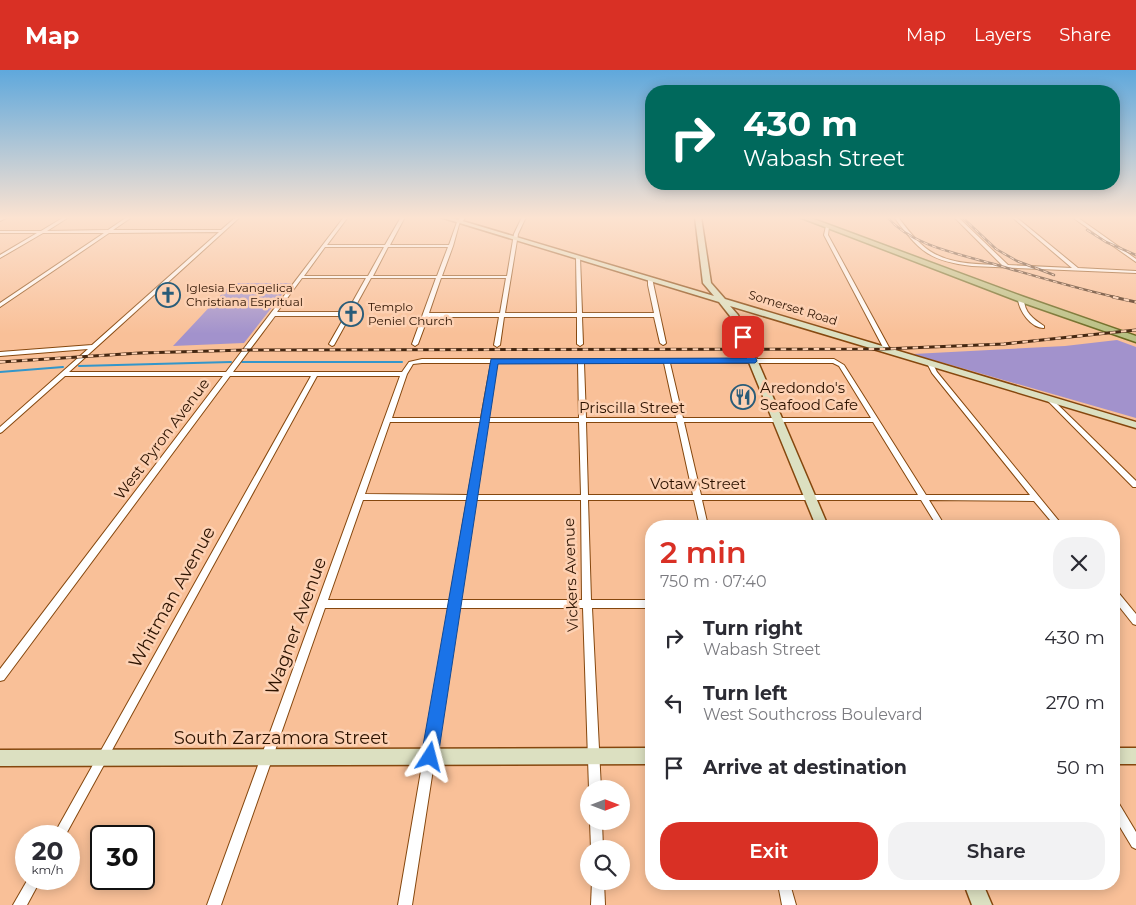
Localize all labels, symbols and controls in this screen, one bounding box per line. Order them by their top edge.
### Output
text: Map [25,21,79,50]
text: Map [906,24,946,46]
text: Layers [974,24,1031,46]
text: Share [1059,24,1111,46]
text: 430 m [743,102,858,145]
icon: right [660,105,725,170]
text: Wabash Street [743,145,905,172]
place label: Iglesia Evangelica Christiana Espritual [186,280,303,309]
church icon: Iglesia Evangelica Christiana Espritual [155,282,181,308]
street label: Somerset Road [747,287,839,328]
place label: Templo Peniel Church [368,299,453,328]
church icon: Templo Peniel Church [338,301,364,327]
pin [722,316,764,358]
icon: arrive [729,323,757,351]
street label: West Pyron Avenue [110,374,213,503]
place label: Aredondo's Seafood Cafe [760,378,858,414]
restaurant icon: Aredondo's Seafood Cafe [730,384,756,410]
street label: Priscilla Street [579,398,685,417]
street label: Votaw Street [650,474,746,493]
street label: Vickers Avenue [559,518,582,632]
street label: Whitman Avenue [124,522,220,672]
text: 2 min [660,534,747,571]
button: close [1053,537,1105,589]
street label: Wagner Avenue [261,554,331,698]
text: 750 m · 07:40 [660,572,767,591]
text: Turn right [703,617,803,640]
icon: right [660,624,688,652]
text: 430 m [1044,626,1105,649]
text: Wabash Street [703,640,821,659]
text: Turn left [703,682,788,705]
icon: left [660,689,688,717]
text: 270 m [1046,691,1105,714]
text: West Southcross Boulevard [703,705,923,724]
street label: South Zarzamora Street [174,727,388,749]
position arrow [403,730,455,782]
icon: arrive [660,754,688,782]
text: Arrive at destination [703,756,907,779]
text: 50 m [1057,756,1105,779]
north arrow [580,780,630,830]
map controls [580,780,630,890]
button: Exit [660,822,878,880]
button: Share [888,822,1105,880]
speed limit sign: 30 [90,825,155,890]
text: 20 [32,836,63,866]
button: search [580,840,630,890]
text: km/h [31,862,64,877]

